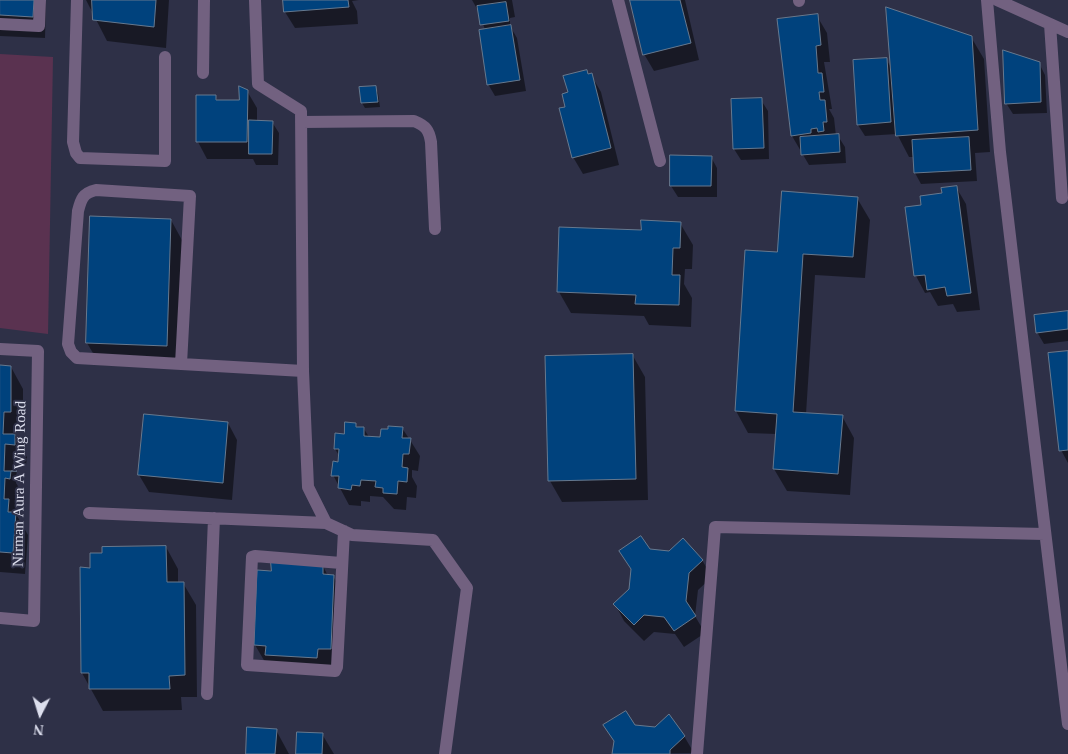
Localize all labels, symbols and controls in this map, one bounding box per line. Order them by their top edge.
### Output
street label: Nirman Aura A Wing Road [10,401,30,567]
north arrow [15,689,65,739]
text: N [33,722,44,737]

